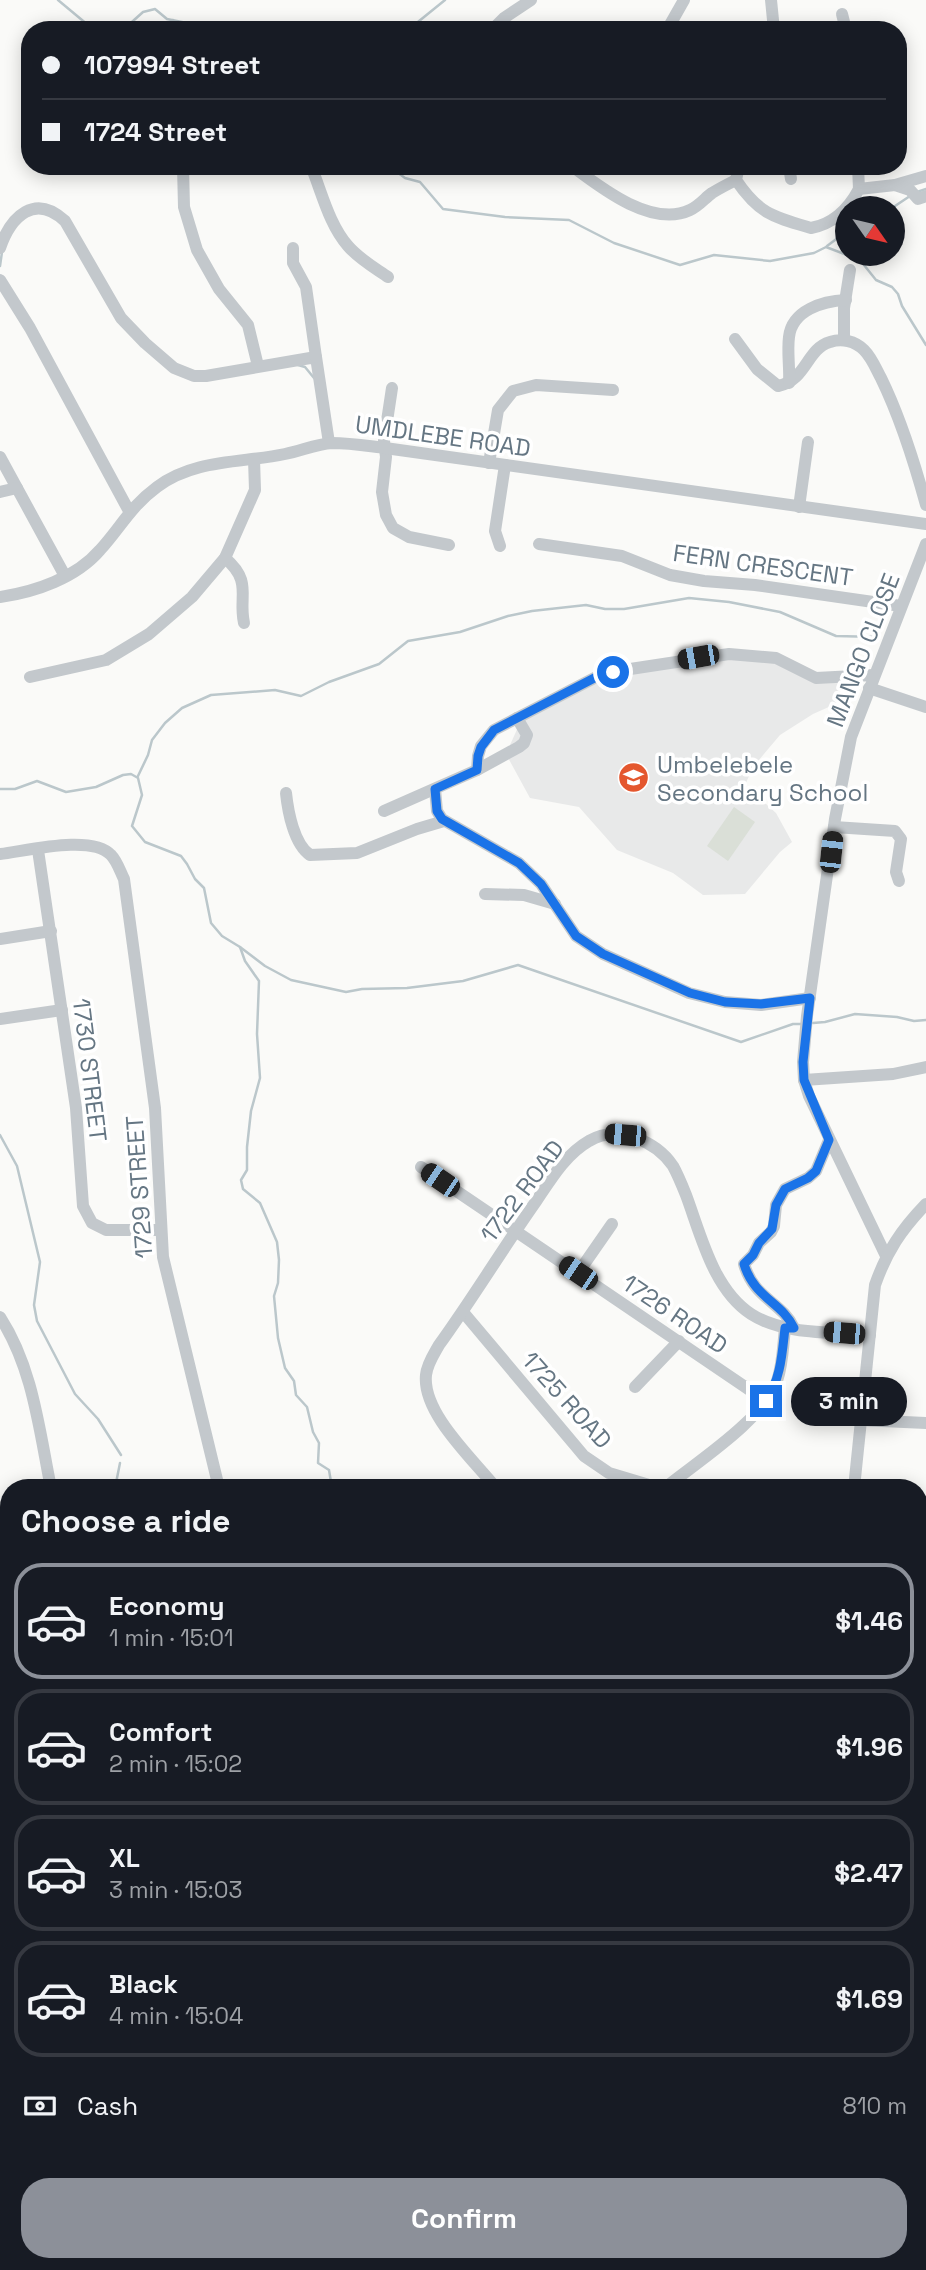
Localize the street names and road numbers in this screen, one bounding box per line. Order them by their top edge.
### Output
street label: UMDLEBE ROAD [353,408,533,464]
street label: FERN CRESCENT [671,537,855,593]
street label: MANGO CLOSE [819,569,907,731]
street label: 1730 STREET [66,997,114,1143]
street label: 1729 STREET [119,1115,159,1259]
street label: 1722 ROAD [473,1134,571,1248]
street label: 1726 ROAD [616,1267,734,1361]
street label: 1725 ROAD [515,1345,619,1455]

